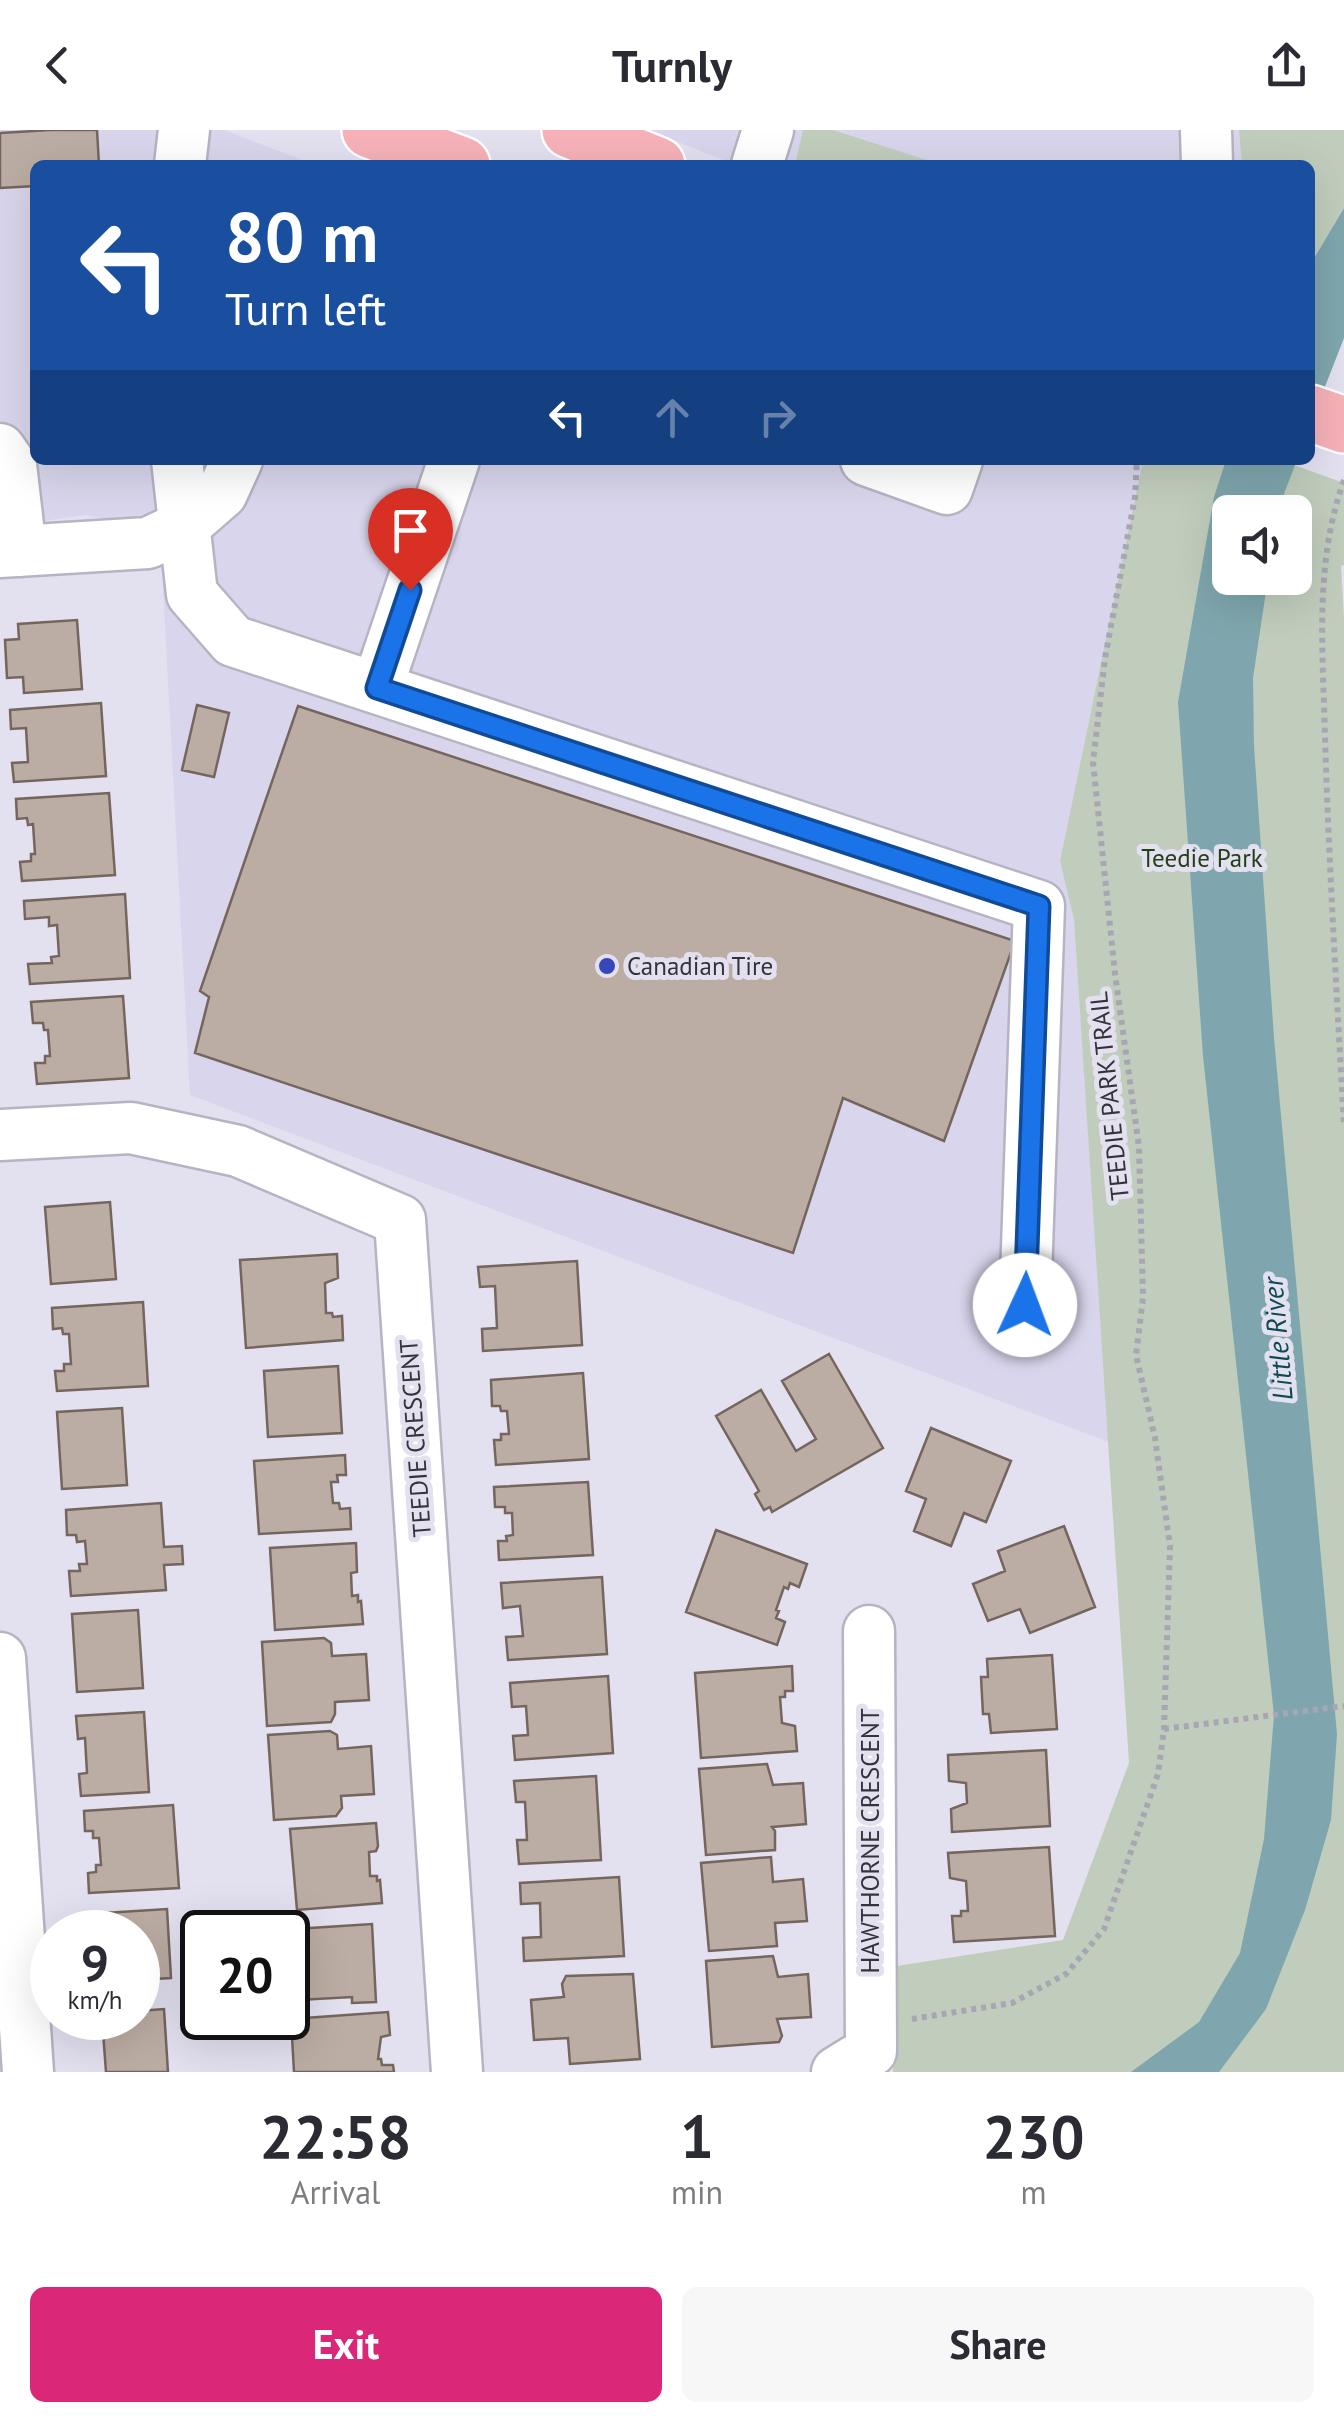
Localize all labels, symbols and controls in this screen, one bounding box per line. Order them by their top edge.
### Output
text: Turnly [612,36,732,94]
icon: back [30,38,85,93]
icon: share [1259,38,1314,93]
text: 80 m [225,191,378,281]
icon: left [60,200,190,330]
text: Turn left [225,279,386,337]
icon: left [540,390,595,445]
icon: ahead [645,390,700,445]
icon: right [750,390,805,445]
pin [368,488,453,591]
map controls [1212,495,1312,595]
button: sound [1212,495,1312,595]
icon: arrive [383,503,438,558]
park label: Teedie Park [1141,842,1263,874]
place label: Canadian Tire [627,950,773,982]
marker: Canadian Tire [596,955,618,977]
street label: TEEDIE PARK TRAIL [1082,990,1136,1202]
position arrow [973,1253,1077,1357]
water label: Little River [1253,1274,1301,1402]
street label: TEEDIE CRESCENT [392,1338,438,1538]
street label: HAWTHORNE CRESCENT [854,1708,886,1974]
speed limit sign: 20 [180,1910,310,2040]
text: 9 [81,1930,109,1995]
text: km/h [68,1984,122,2016]
text: 22:58 [259,2097,412,2175]
text: 1 [680,2097,714,2175]
text: 230 [983,2097,1085,2175]
text: Arrival [291,2171,380,2213]
text: min [671,2171,723,2213]
text: m [1021,2171,1047,2213]
button: Exit [30,2287,662,2402]
button: Share [682,2287,1314,2402]

